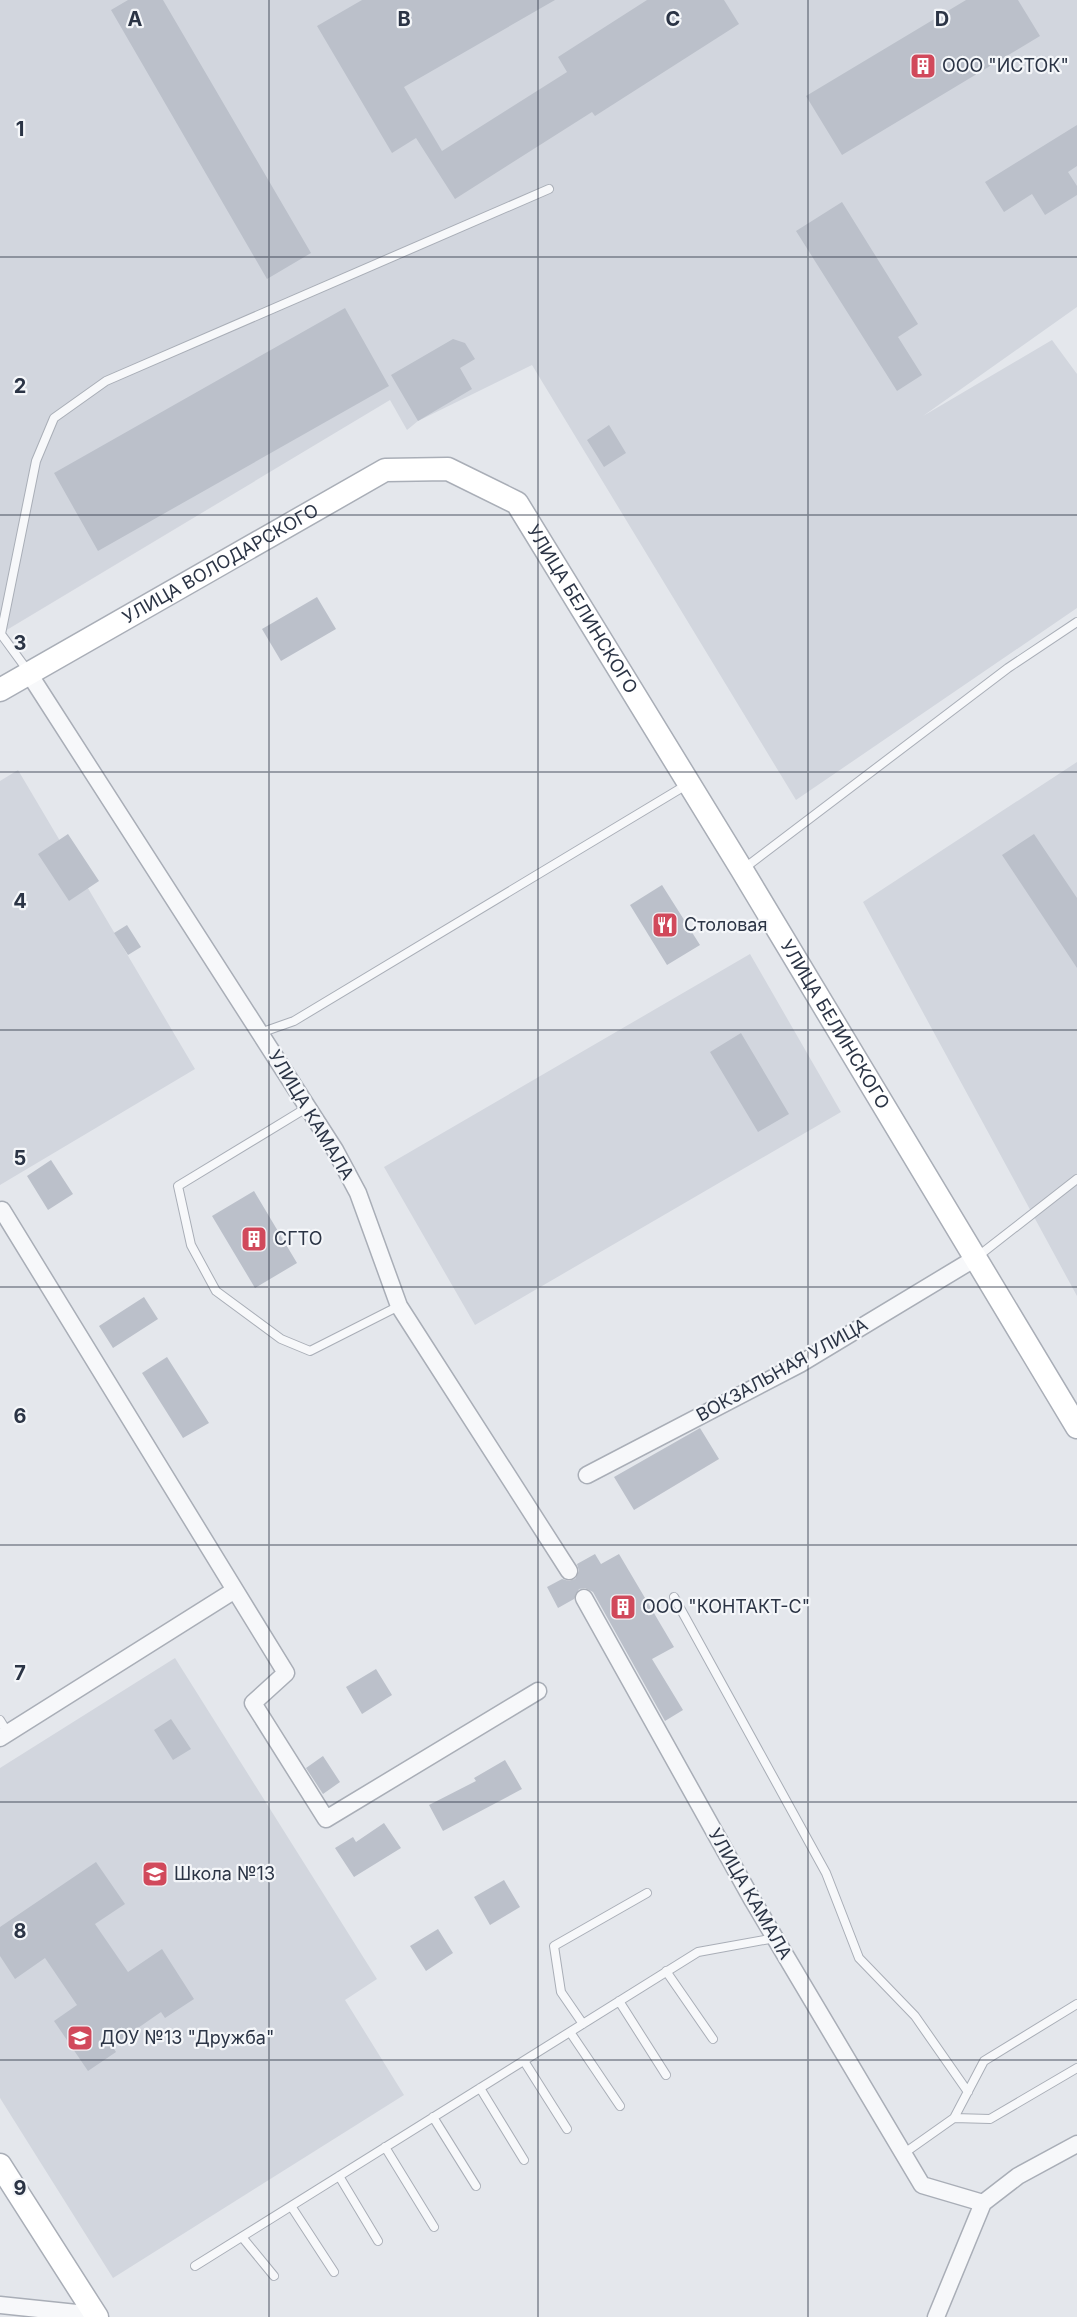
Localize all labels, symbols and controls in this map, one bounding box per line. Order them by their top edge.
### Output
text: A [128,7,143,31]
text: B [397,7,411,31]
text: C [666,7,680,31]
text: D [935,7,949,31]
building icon: ООО "ИСТОК" [908,51,938,81]
place label: ООО "ИСТОК" [942,55,1069,76]
text: 1 [16,117,24,141]
text: 2 [14,374,26,398]
street label: УЛИЦА ВОЛОДАРСКОГО [119,499,322,628]
street label: УЛИЦА БЕЛИНСКОГО [523,521,642,697]
text: 3 [14,631,26,655]
text: 4 [13,889,27,913]
restaurant icon: Столовая [650,910,680,940]
place label: Столовая [684,914,767,935]
street label: УЛИЦА БЕЛИНСКОГО [776,936,894,1113]
street label: УЛИЦА КАМАЛА [264,1046,359,1184]
text: 5 [14,1146,26,1170]
building icon: СГТО [239,1224,269,1254]
place label: СГТО [274,1228,322,1249]
street label: ВОКЗАЛЬНАЯ УЛИЦА [692,1314,871,1425]
text: 6 [14,1404,27,1428]
building icon: ООО "КОНТАКТ-С" [608,1592,638,1622]
place label: ООО "КОНТАКТ-С" [642,1596,810,1617]
text: 7 [14,1661,26,1685]
street label: УЛИЦА КАМАЛА [704,1824,796,1963]
school or university icon: Школа №13 [140,1859,170,1889]
place label: Школа №13 [174,1863,275,1884]
text: 8 [13,1919,27,1943]
school or university icon: ДОУ №13 "Дружба" [65,2023,95,2053]
place label: ДОУ №13 "Дружба" [100,2027,274,2048]
text: 9 [14,2176,27,2200]

